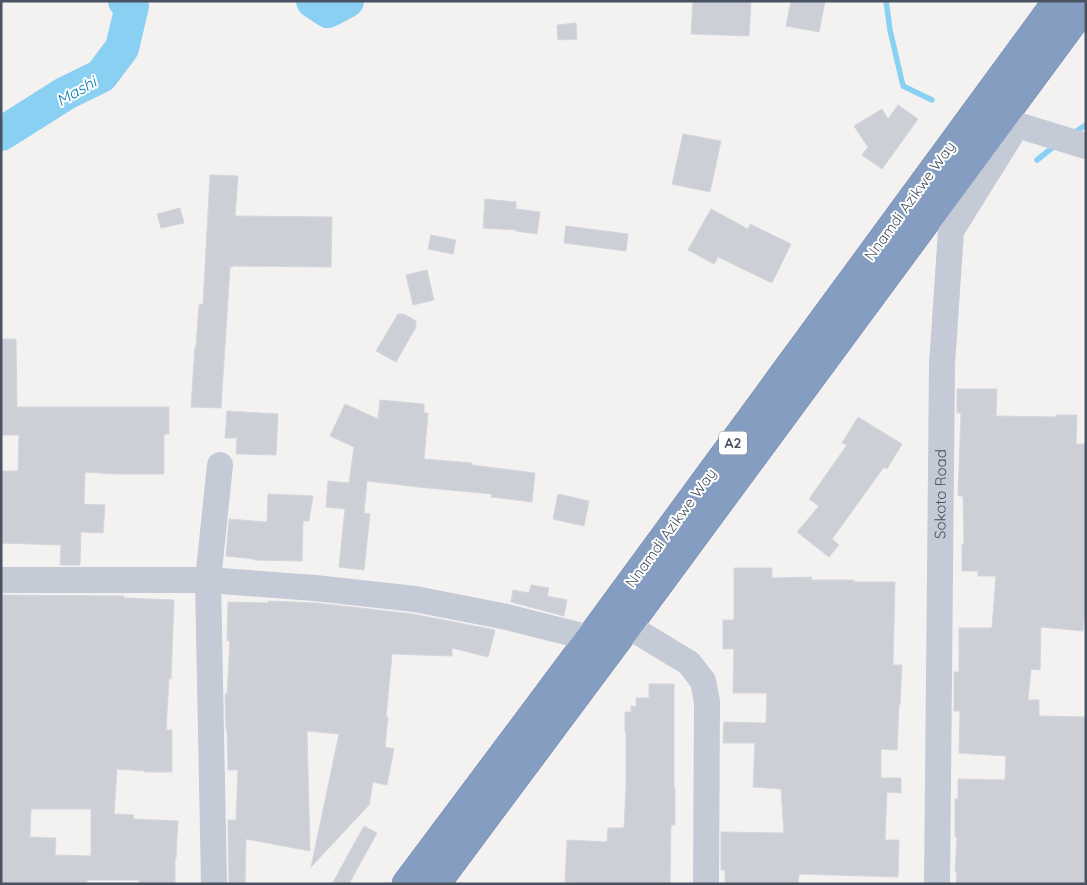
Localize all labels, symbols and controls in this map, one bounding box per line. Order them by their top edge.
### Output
water label: Mashi [52,71,101,110]
street label: Nnamdi Azikwe Way [860,137,959,264]
road number: A2 [719,432,747,454]
street label: Sokoto Road [930,449,950,539]
street label: Nnamdi Azikwe Way [621,464,720,591]

